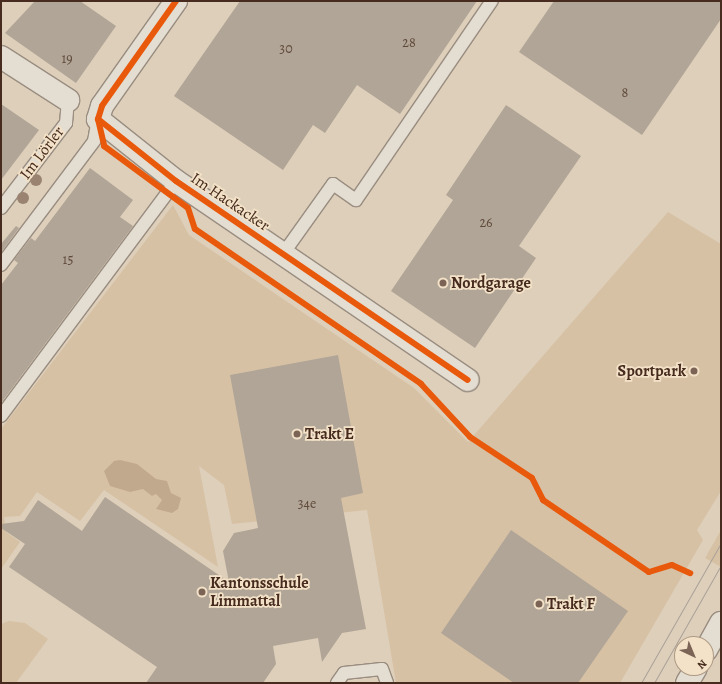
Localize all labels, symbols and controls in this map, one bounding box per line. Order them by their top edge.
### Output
house number: 28 [402,35,416,51]
house number: 30 [279,41,293,57]
house number: 19 [61,51,73,67]
house number: 8 [622,85,628,101]
street label: Im Lörler [16,123,68,183]
street label: Im Hackacker [187,169,273,235]
house number: 26 [479,215,493,231]
house number: 15 [63,252,73,268]
place label: Nordgarage [451,273,531,293]
marker: Nordgarage [438,278,448,288]
place label: Sportpark [618,361,686,381]
marker: Sportpark [689,366,699,376]
place label: Trakt E [305,424,354,444]
marker: Trakt E [292,429,302,439]
house number: 34e [298,496,316,512]
place label: Kantonsschule Limmattal [210,573,309,611]
marker: Kantonsschule Limmattal [197,587,207,597]
place label: Trakt F [547,594,595,614]
marker: Trakt F [534,599,544,609]
north arrow [674,636,714,676]
text: N [694,656,710,672]

